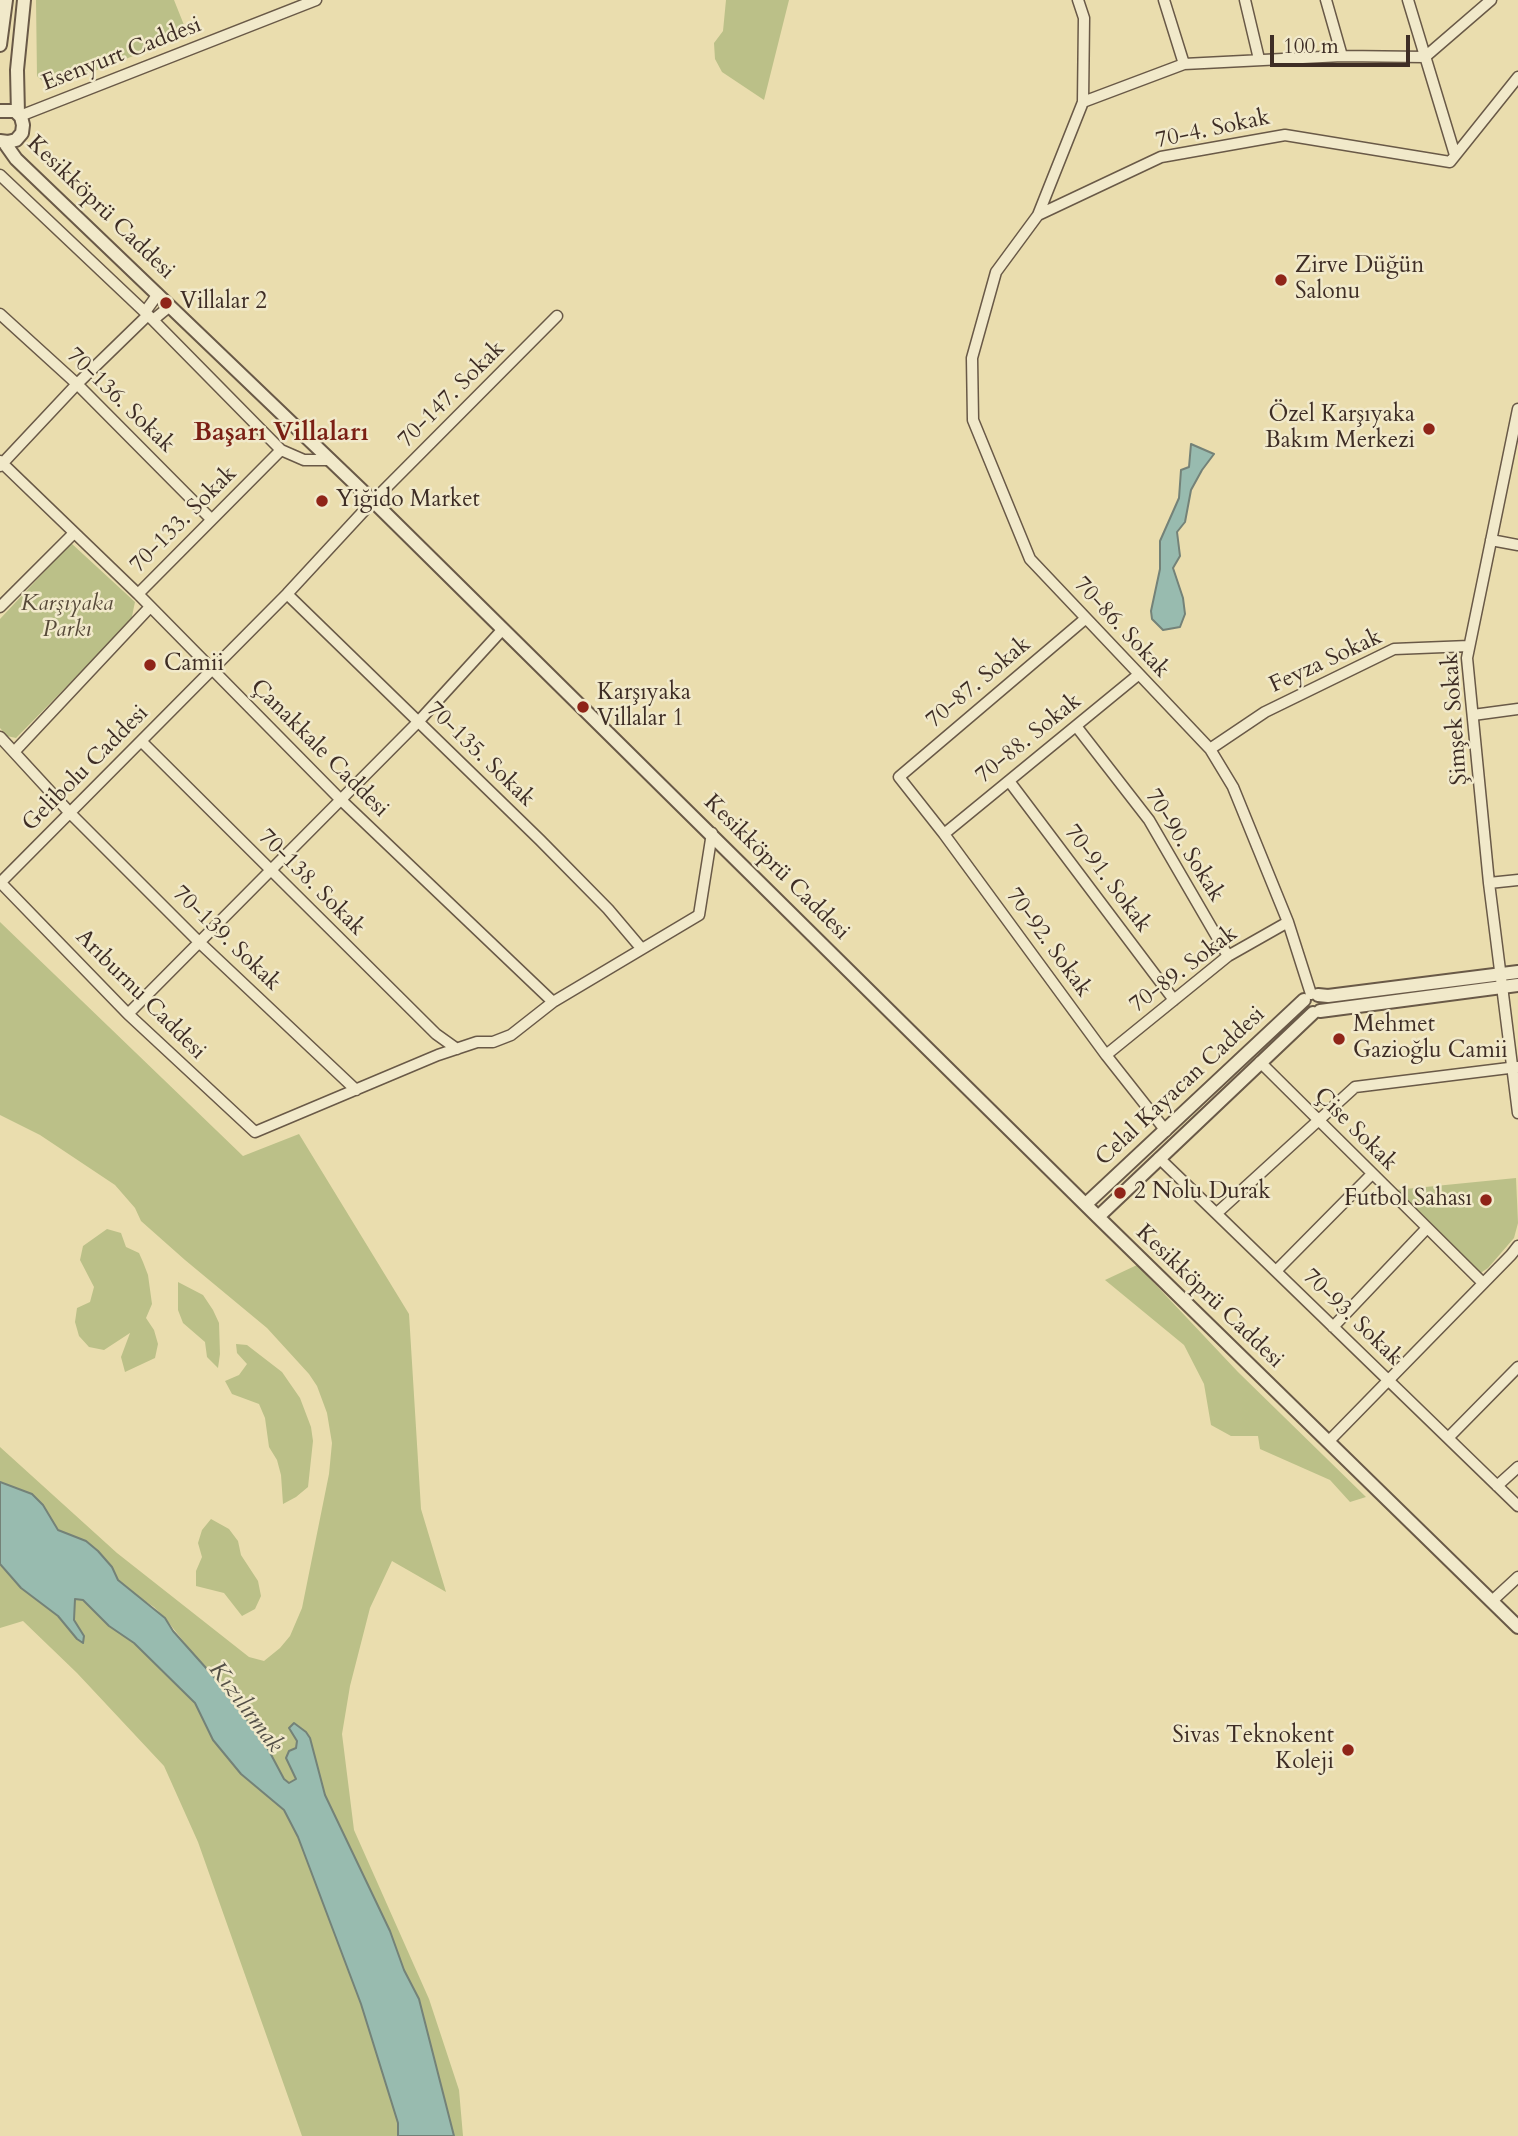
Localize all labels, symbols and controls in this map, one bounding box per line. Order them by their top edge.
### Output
street label: Esenyurt Caddesi [38,12,206,98]
scale bar [1273,21,1413,65]
text: 100 m [1283,32,1339,61]
street label: 70-4. Sokak [1153,104,1273,156]
street label: Kesikköprü Caddesi [20,130,180,286]
place label: Zirve Düğün Salonu [1295,253,1424,307]
marker: Zirve Düğün Salonu [1273,272,1289,288]
place label: Villalar 2 [180,289,267,317]
marker: Villalar 2 [158,295,174,311]
street label: 70-147. Sokak [393,336,511,454]
street label: 70-136. Sokak [60,343,180,459]
place label: Özel Karşıyaka Bakım Merkezi [1265,402,1415,456]
district label: Başarı Villaları [193,418,369,450]
marker: Özel Karşıyaka Bakım Merkezi [1421,421,1437,437]
street label: 70-133. Sokak [125,461,243,579]
place label: Yiğido Market [336,487,480,515]
marker: Yiğido Market [314,493,330,509]
street label: 70-86. Sokak [1067,572,1175,684]
park label: Karşıyaka Parkı [21,591,113,645]
street label: Feyza Sokak [1266,624,1386,700]
street label: 70-87. Sokak [921,631,1037,735]
place label: Camii [164,651,224,679]
street label: Şimşek Sokak [1438,652,1474,786]
marker: Camii [142,657,158,673]
street label: Çanakkale Caddesi [244,674,394,824]
place label: Karşıyaka Villalar 1 [597,680,691,734]
street label: 70-88. Sokak [971,688,1087,790]
street label: 70-135. Sokak [420,697,540,813]
marker: Karşıyaka Villalar 1 [575,699,591,715]
street label: Gelibolu Caddesi [17,700,155,838]
street label: 70-90. Sokak [1138,784,1230,908]
street label: Kesikköprü Caddesi [697,789,855,947]
street label: 70-91. Sokak [1057,820,1157,938]
street label: 70-138. Sokak [252,824,370,942]
street label: 70-139. Sokak [166,881,286,997]
street label: 70-92. Sokak [999,883,1097,1003]
street label: 70-89. Sokak [1125,920,1243,1020]
street label: Arıburnu Caddesi [69,924,211,1066]
street label: Celal Kayacan Caddesi [1091,1001,1271,1173]
place label: Mehmet Gazioğlu Camii [1353,1012,1508,1066]
marker: Mehmet Gazioğlu Camii [1331,1031,1347,1047]
street label: Çise Sokak [1307,1082,1403,1178]
place label: 2 Nolu Durak [1134,1179,1271,1207]
marker: 2 Nolu Durak [1112,1185,1128,1201]
place label: Futbol Sahası [1344,1186,1472,1214]
marker: Futbol Sahası [1478,1192,1494,1208]
street label: Kesikköprü Caddesi [1129,1219,1289,1375]
street label: 70-93. Sokak [1296,1264,1408,1372]
water label: Kızılırmak [201,1657,289,1759]
place label: Sivas Teknokent Koleji [1172,1723,1334,1777]
marker: Sivas Teknokent Koleji [1340,1742,1356,1758]

